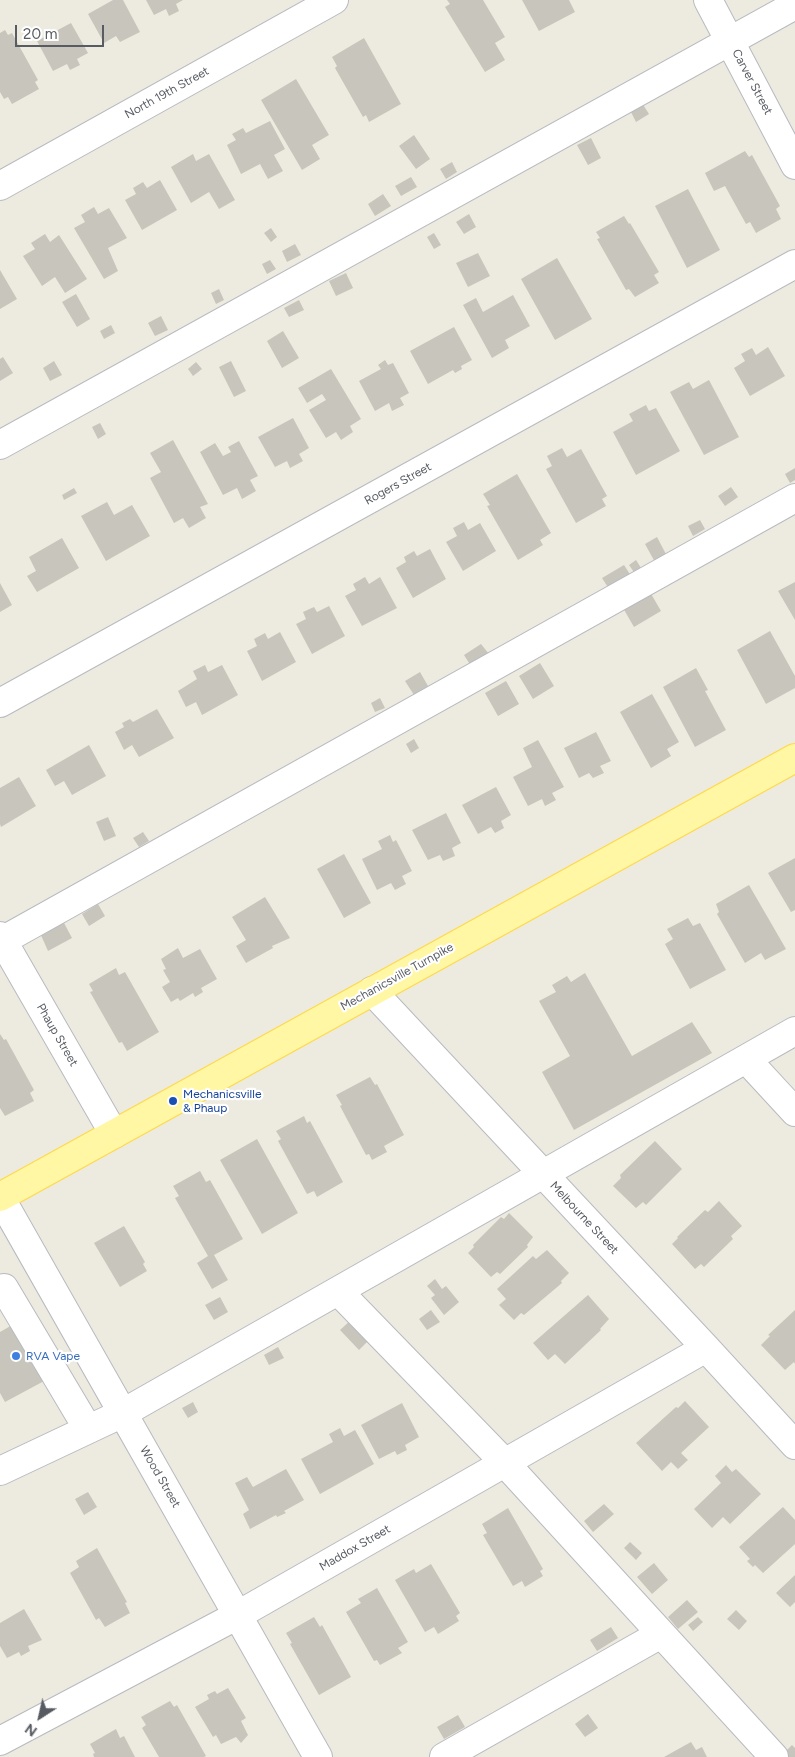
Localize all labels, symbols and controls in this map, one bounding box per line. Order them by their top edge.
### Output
scale bar [18,15,106,47]
text: 20 m [23,25,57,43]
street label: Carver Street [729,47,775,117]
street label: North 19th Street [122,64,212,122]
street label: Rogers Street [362,460,434,508]
street label: Mechanicsville Turnpike [338,940,456,1014]
street label: Phaup Street [33,1001,81,1069]
place label: Mechanicsville & Phaup [183,1087,261,1115]
marker: Mechanicsville & Phaup [167,1095,179,1107]
street label: Melbourne Street [547,1179,621,1257]
place label: RVA Vape [26,1349,80,1363]
marker: RVA Vape [10,1350,22,1362]
street label: Wood Street [137,1444,183,1510]
street label: Maddox Street [317,1522,393,1574]
north arrow [15,1692,65,1742]
text: N [22,1720,40,1740]

